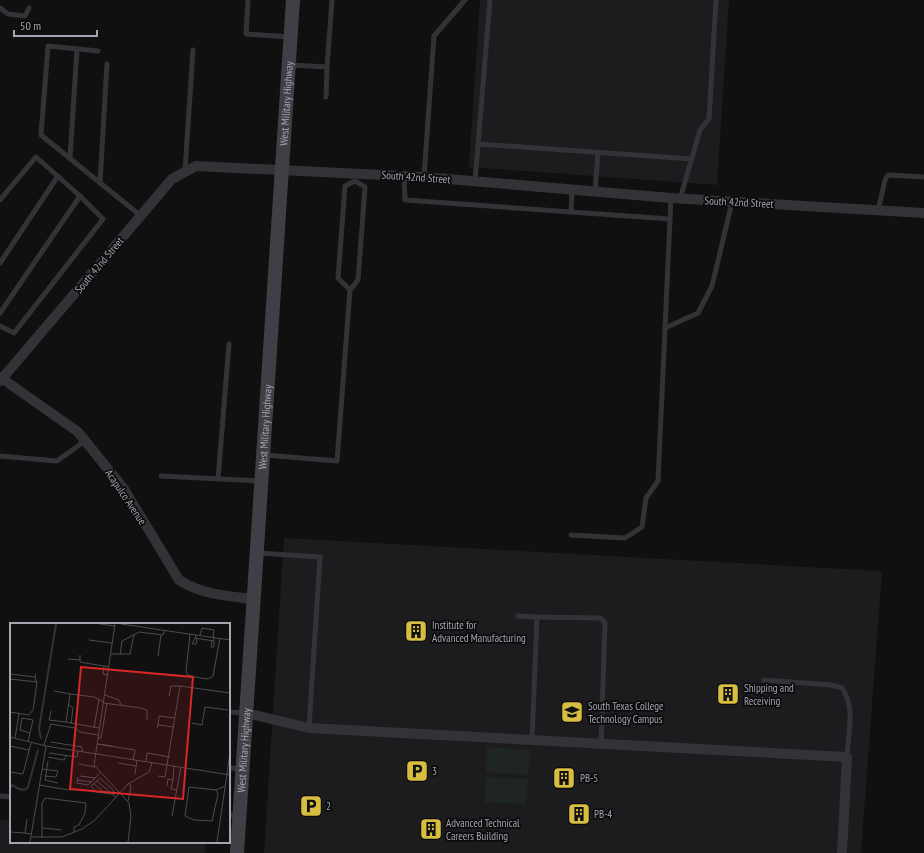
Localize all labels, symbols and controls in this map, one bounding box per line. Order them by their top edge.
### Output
scale bar [14,12,97,38]
text: 50 m [20,18,41,33]
street label: West Military Highway [276,60,296,146]
street label: South 42nd Street [381,168,451,186]
street label: South 42nd Street [704,193,774,211]
street label: South 42nd Street [71,234,127,296]
street label: West Military Highway [255,383,275,470]
street label: Acapulco Avenue [102,467,150,528]
building icon: Institute for Advanced Manufacturing [403,618,429,644]
place label: Institute for Advanced Manufacturing [432,618,526,645]
inset map [10,623,230,843]
building icon: Shipping and Receiving [715,681,741,707]
place label: Shipping and Receiving [744,681,794,708]
school or university icon: South Texas College Technology Campus [559,699,585,725]
place label: South Texas College Technology Campus [588,699,664,726]
street label: West Military Highway [234,707,254,793]
parking icon: 3 [404,758,430,784]
place label: 3 [432,764,437,778]
building icon: PB-5 [551,765,577,791]
place label: PB-5 [580,771,598,785]
parking icon: 2 [298,793,324,819]
place label: 2 [326,799,331,813]
building icon: PB-4 [566,801,592,827]
place label: PB-4 [594,807,612,821]
building icon: Advanced Technical Careers Building [418,816,444,842]
place label: Advanced Technical Careers Building [446,816,520,843]

